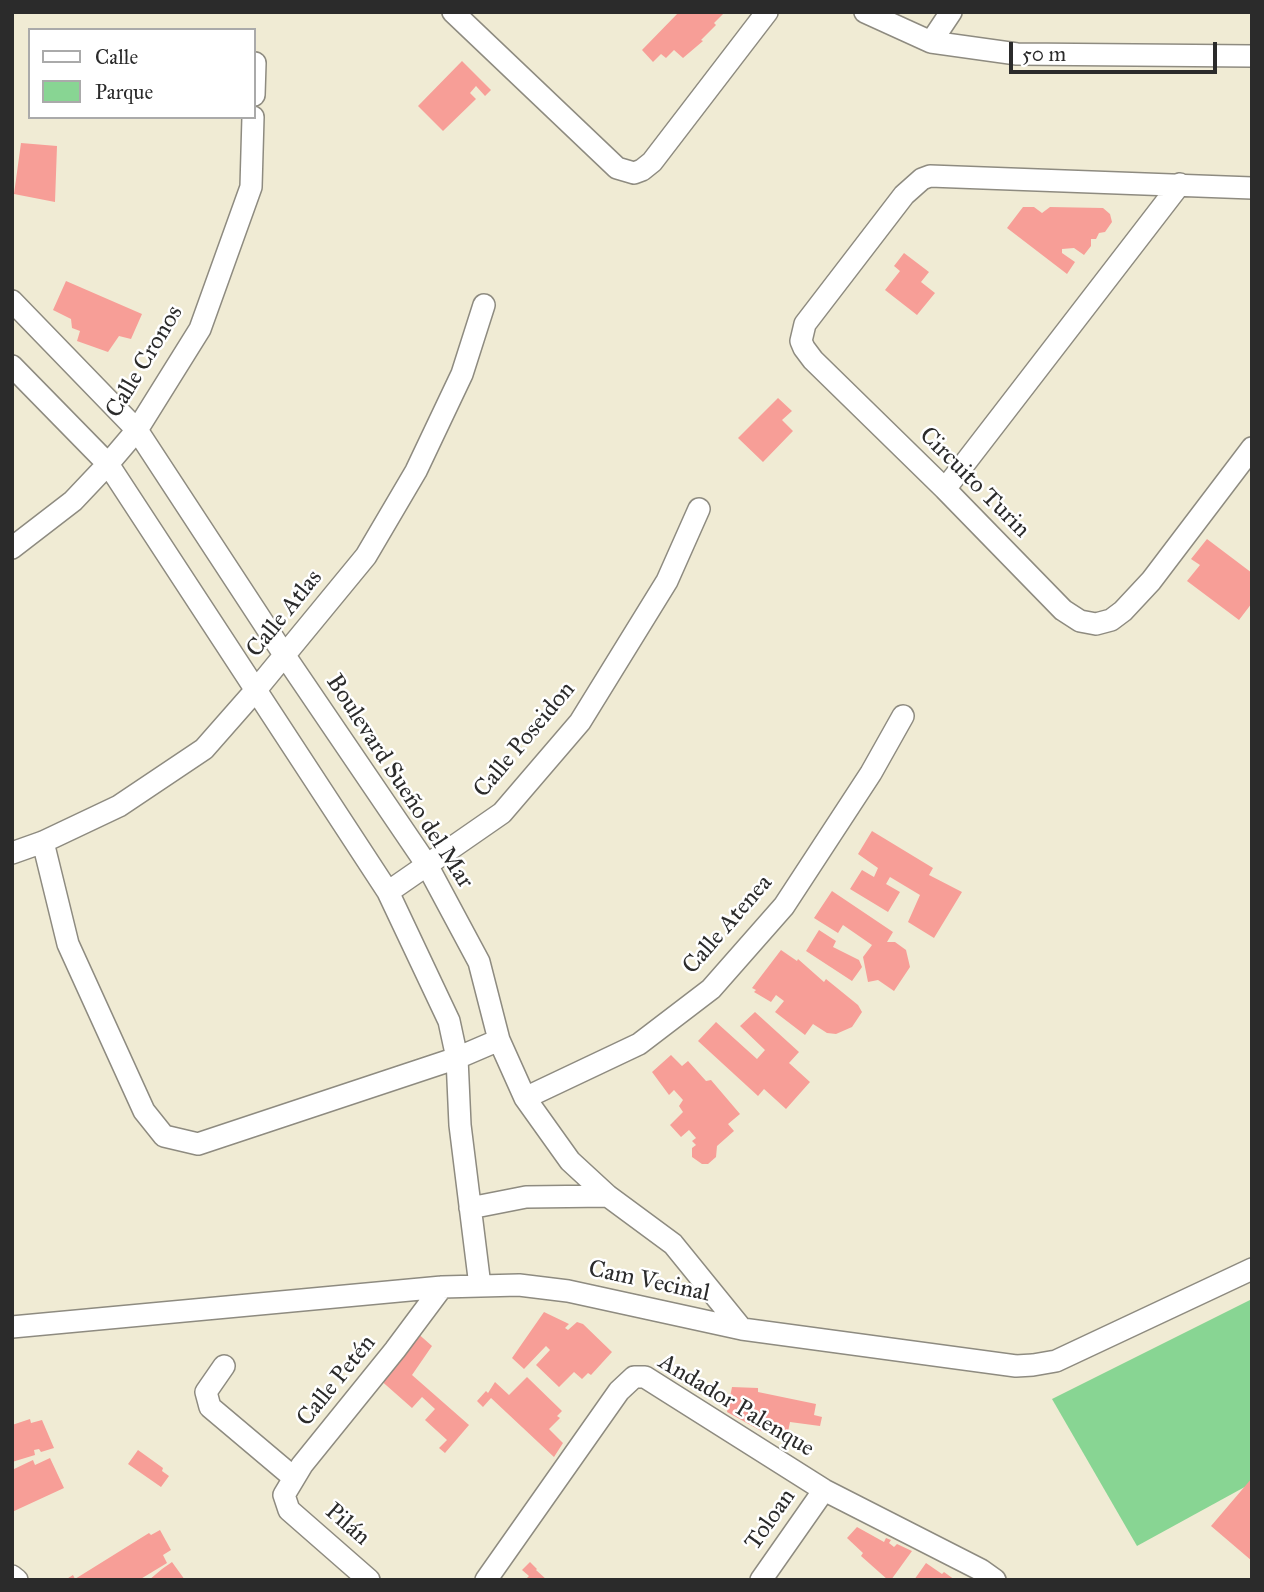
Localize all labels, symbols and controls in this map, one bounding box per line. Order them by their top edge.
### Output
legend [28,28,256,119]
scale bar [1012,28,1220,72]
text: 50 m [1022,41,1066,67]
text: Calle [95,44,138,70]
text: Parque [95,79,153,105]
street label: Calle Cronos [100,301,190,423]
street label: Circuito Turin [913,422,1035,544]
street label: Calle Atlas [241,564,329,664]
street label: Boulevard Sueño del Mar [319,670,479,894]
street label: Calle Poseidon [468,676,582,804]
street label: Calle Atenea [677,869,779,981]
street label: Cam Vecinal [586,1255,712,1309]
street label: Calle Petén [291,1330,383,1432]
street label: Andador Palenque [653,1348,819,1464]
street label: Toloan [740,1484,802,1556]
street label: Pilán [319,1498,375,1552]

